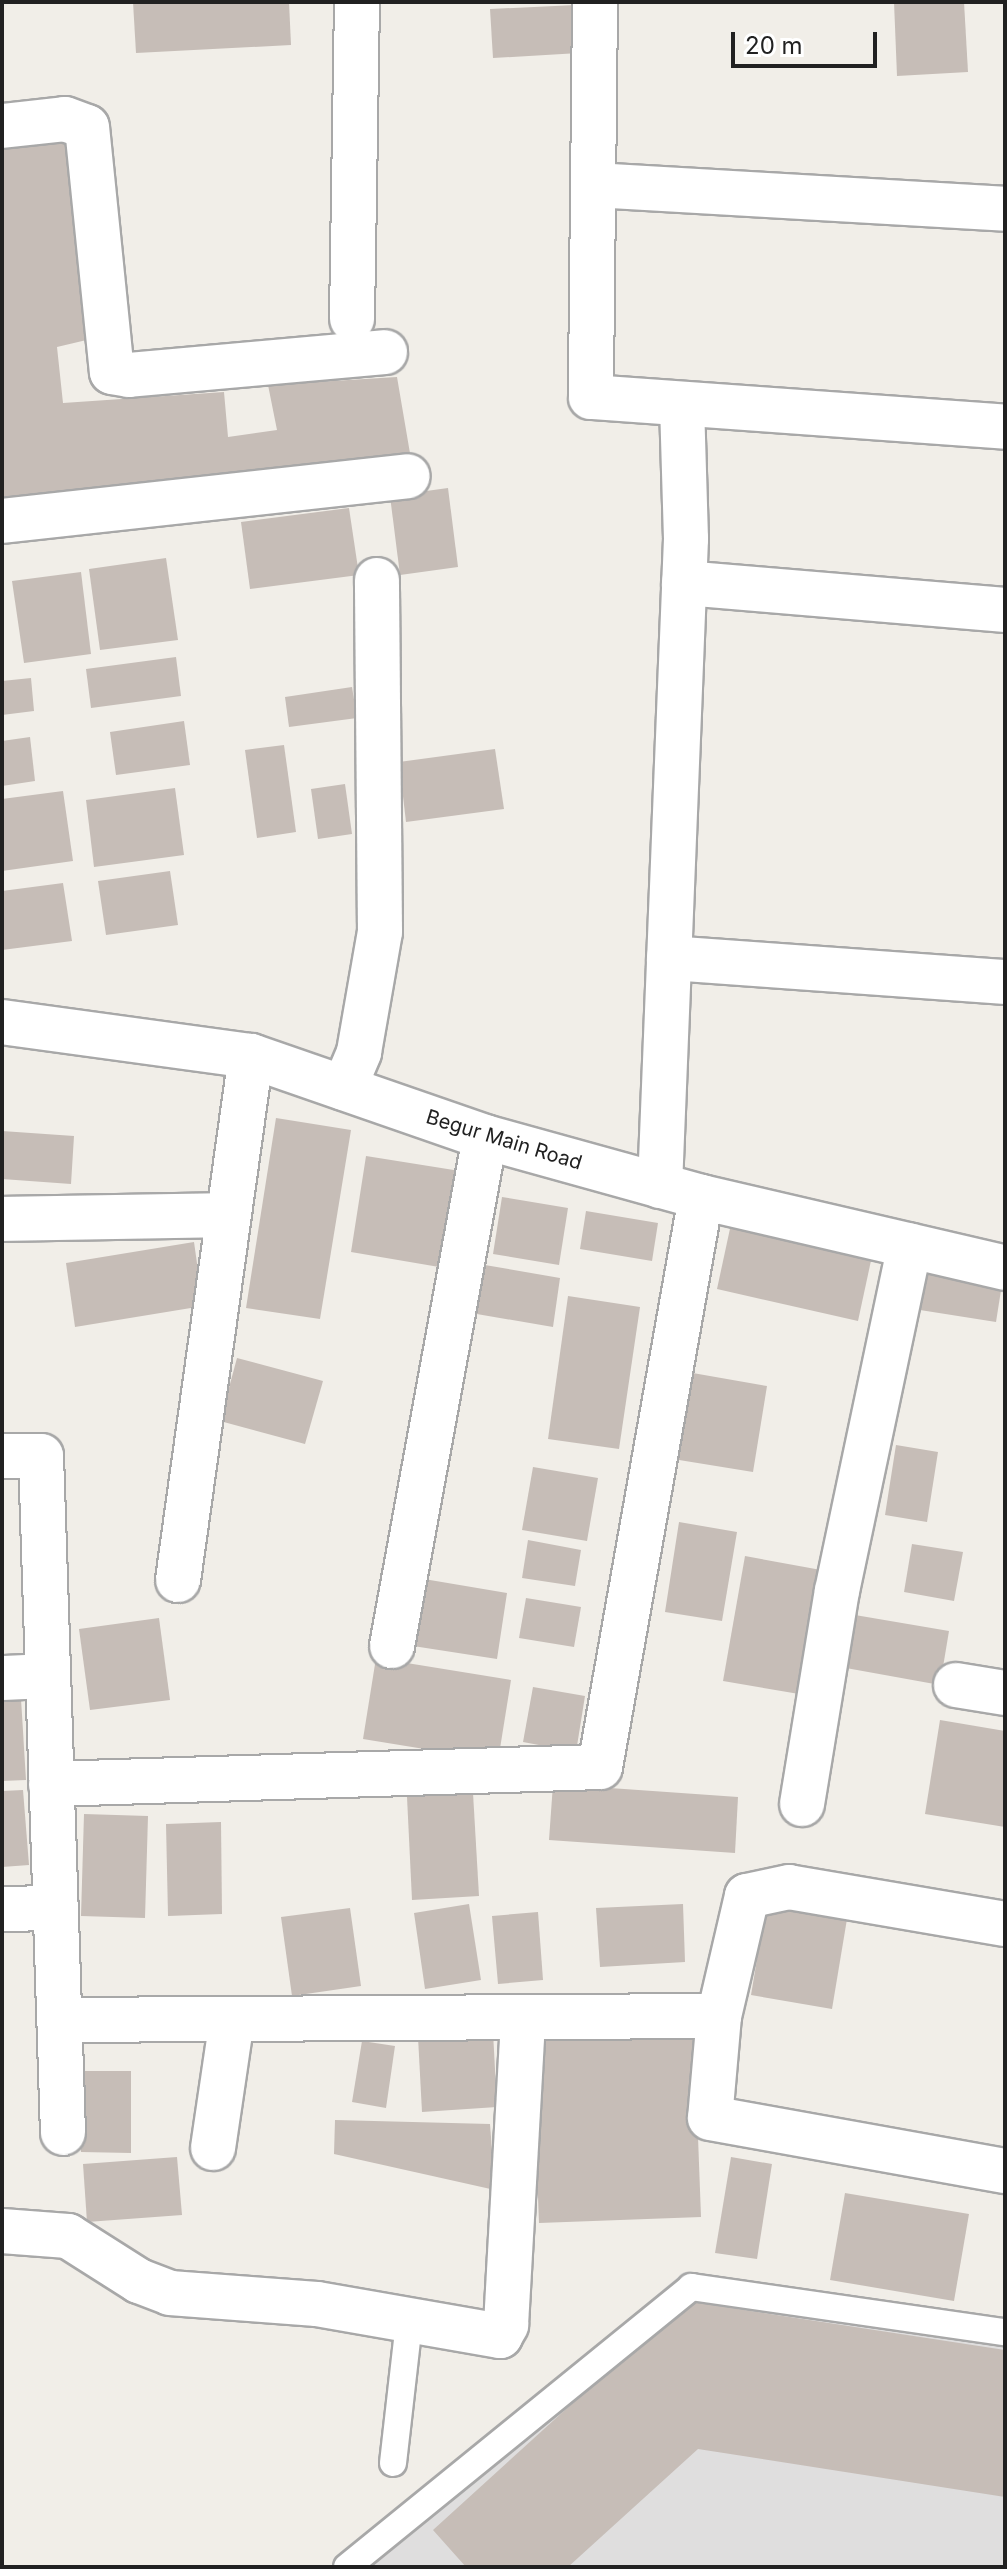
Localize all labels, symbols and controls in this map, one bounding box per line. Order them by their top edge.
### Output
scale bar [735,16,881,66]
text: 20 m [745,31,803,60]
street label: Begur Main Road [423,1105,585,1175]

